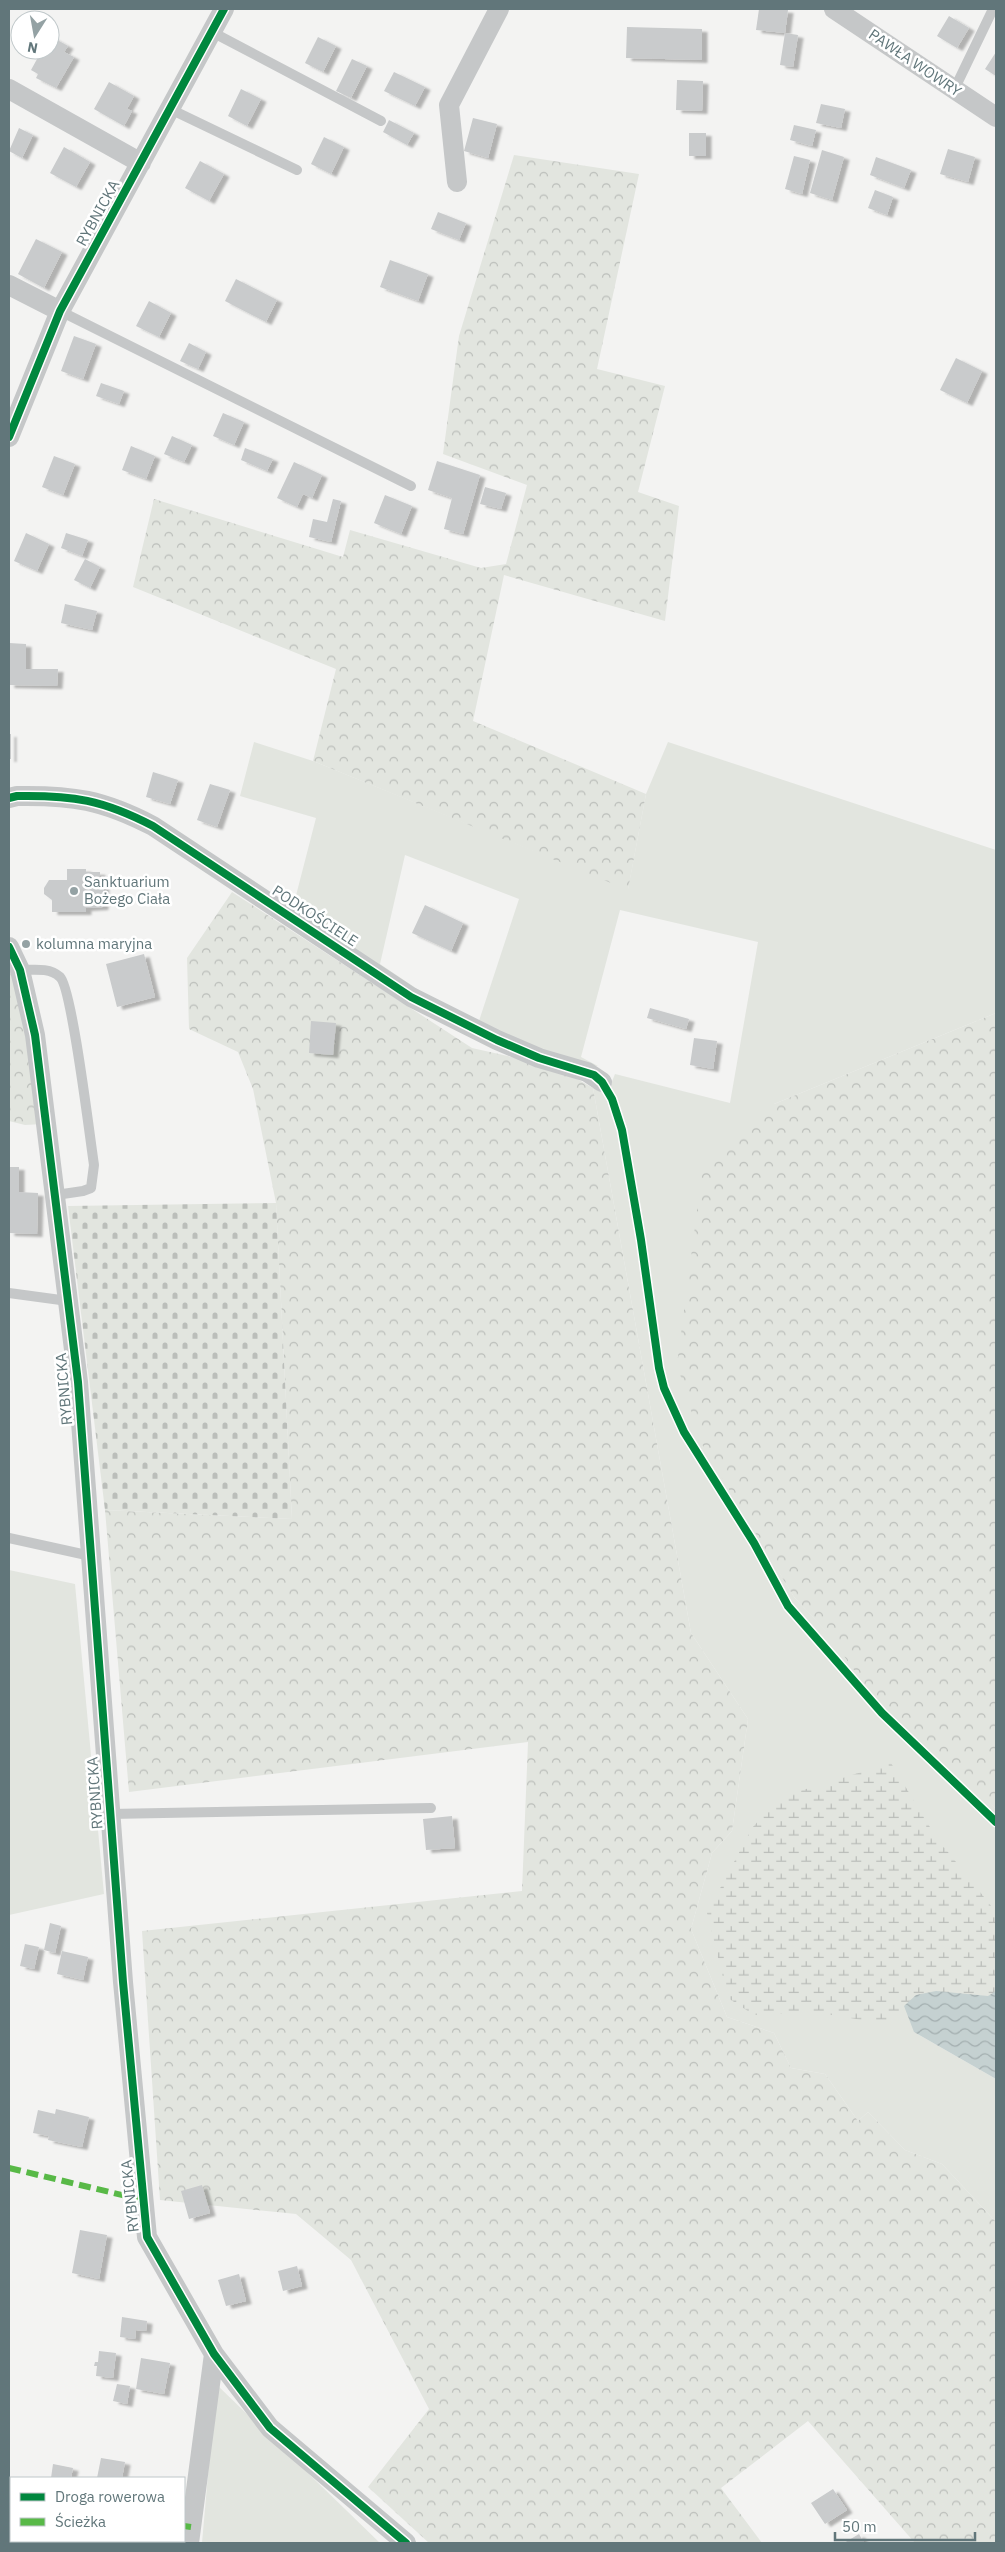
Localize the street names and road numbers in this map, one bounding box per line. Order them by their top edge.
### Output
street label: PAWŁA WOWRY [865,25,965,101]
street label: RYBNICKA [72,176,124,249]
street label: PODKOŚCIELE [269,881,362,950]
street label: RYBNICKA [51,1352,76,1426]
street label: RYBNICKA [82,1756,107,1830]
street label: RYBNICKA [116,2158,143,2233]

